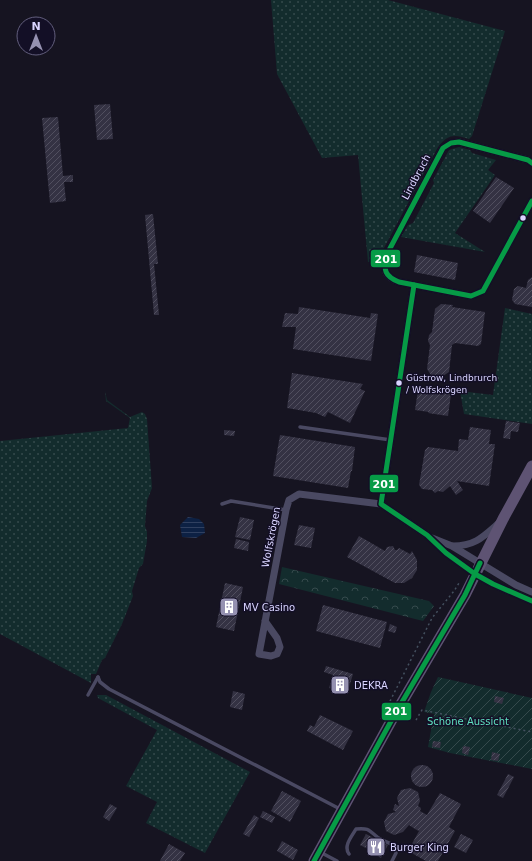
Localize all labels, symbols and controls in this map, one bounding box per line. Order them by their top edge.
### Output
north arrow [16,16,56,56]
text: N [31,20,41,33]
street label: Lindbruch [399,152,433,202]
unlabelled marker [518,213,528,223]
line badge: 201 [370,249,401,268]
text: 201 [375,253,397,266]
place label: Güstrow, Lindbrurch / Wolfskrögen [406,373,497,395]
marker: Güstrow, Lindbrurch / Wolfskrögen [394,378,404,388]
line badge: 201 [369,474,399,493]
text: 201 [373,478,395,491]
street label: Wolfskrögen [260,506,282,568]
building icon: MV Casino [218,596,240,618]
place label: MV Casino [243,602,295,613]
building icon: DEKRA [329,674,351,696]
place label: DEKRA [354,680,388,691]
line badge: 201 [381,702,412,721]
text: 201 [385,705,407,718]
park label: Schöne Aussicht [427,716,509,727]
restaurant icon: Burger King [365,836,387,858]
place label: Burger King [390,842,449,853]

